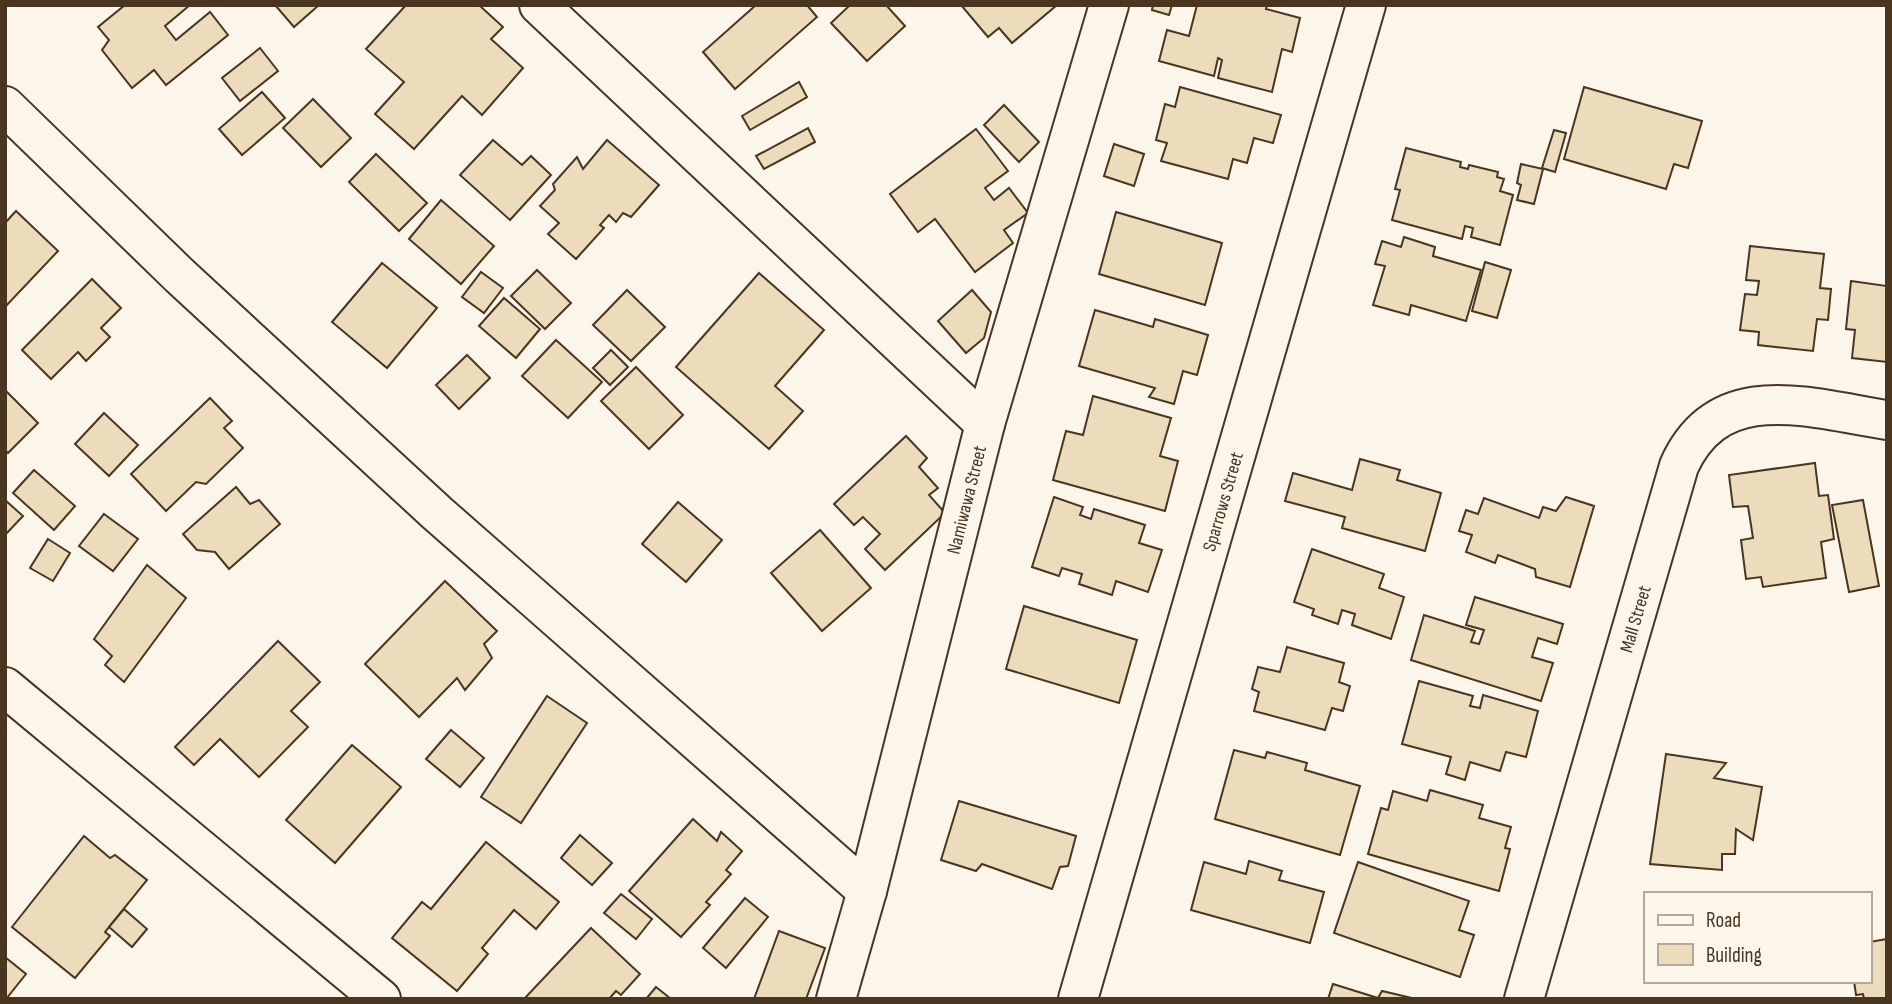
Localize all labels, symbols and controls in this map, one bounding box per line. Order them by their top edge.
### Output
street label: Namiwawa Street [943,443,992,557]
street label: Sparrows Street [1198,449,1249,554]
street label: Mall Street [1615,583,1657,655]
legend [1644,892,1871,983]
text: Road [1706,908,1741,933]
text: Building [1706,943,1762,968]

